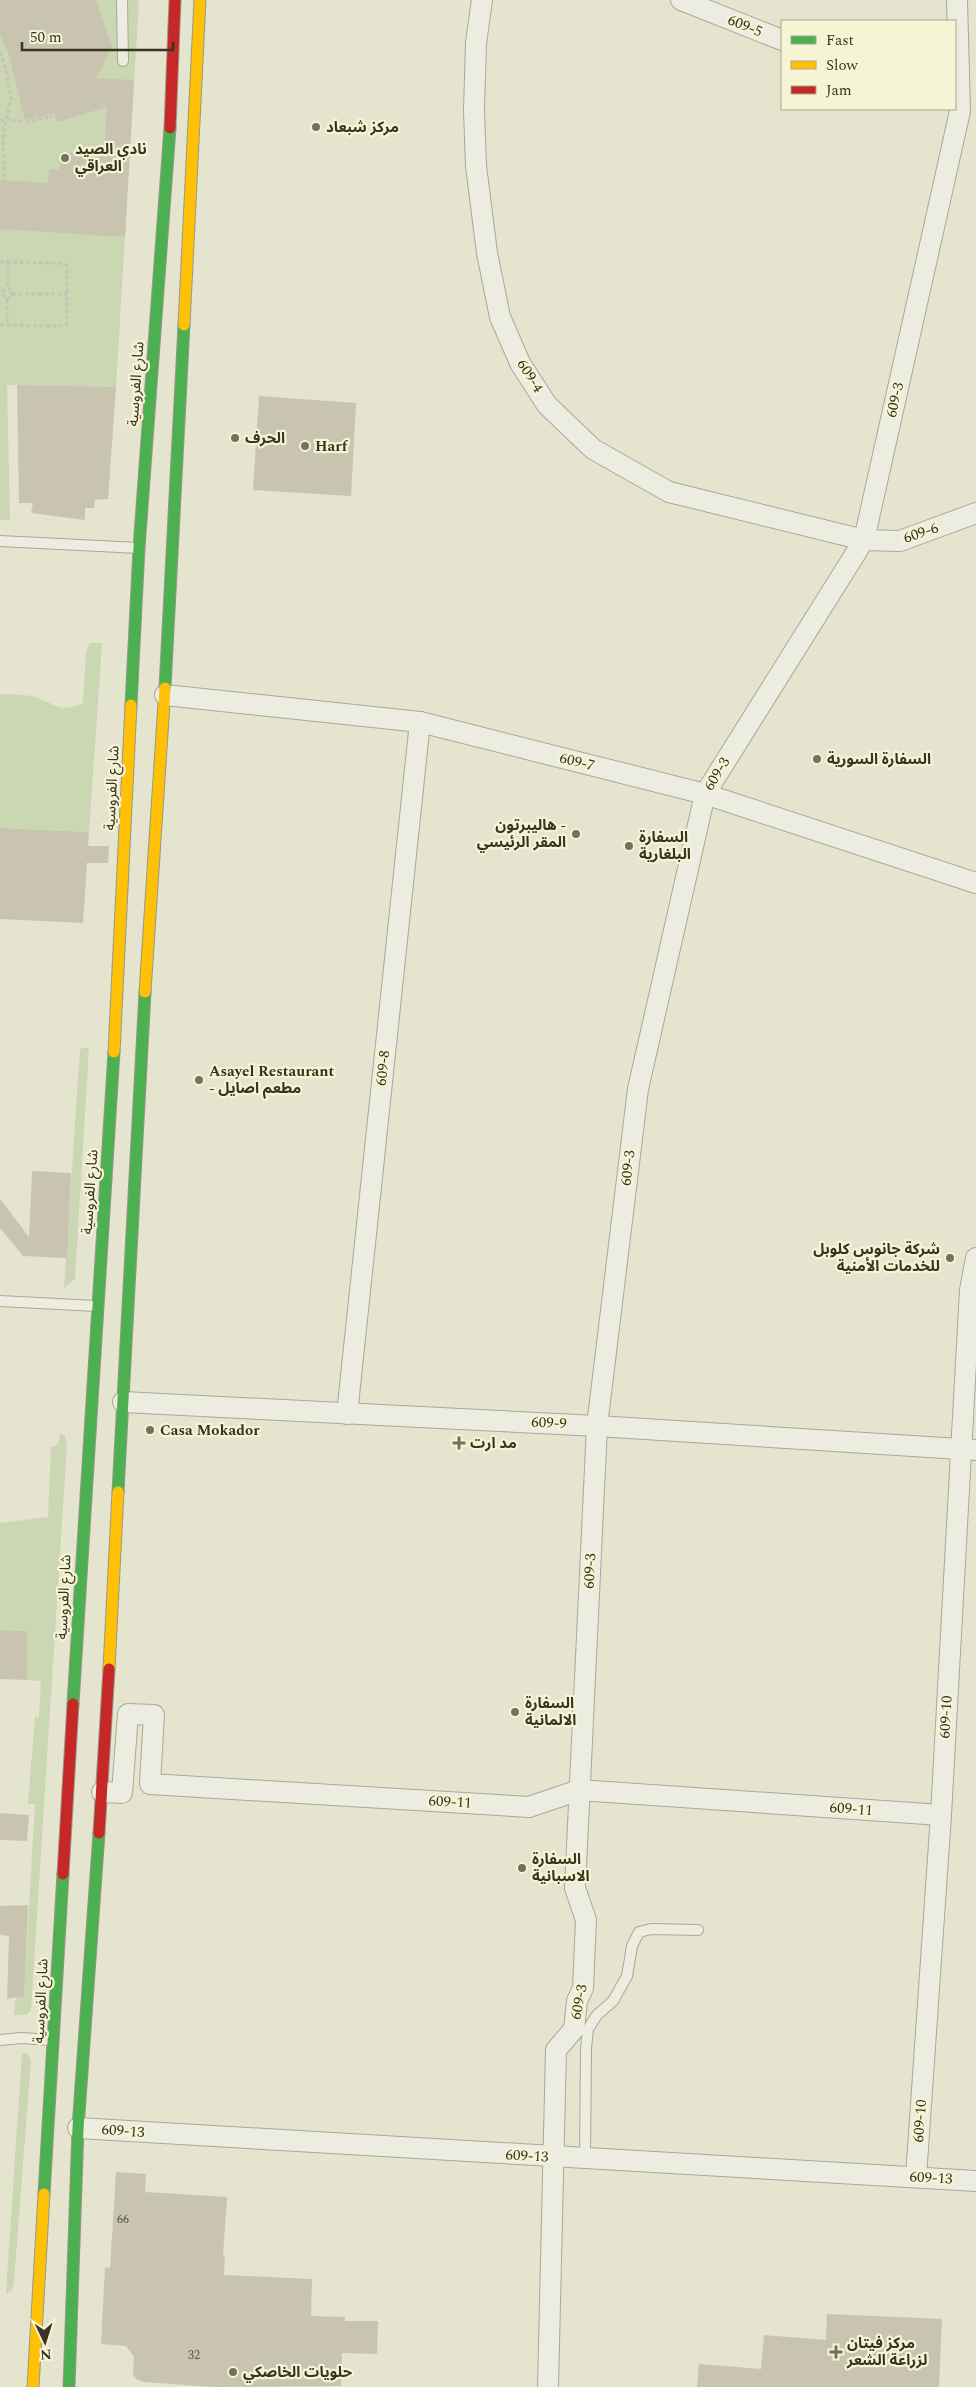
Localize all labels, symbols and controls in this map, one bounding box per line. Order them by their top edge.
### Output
street label: 609-5 [724,9,766,43]
scale bar [22,20,174,52]
legend [781,20,956,110]
text: 50 m [30,26,62,49]
text: Fast [826,29,854,52]
text: Slow [826,54,858,77]
text: Jam [826,79,852,102]
place label: مركز شبعاد [326,116,399,139]
marker: مركز شبعاد [310,121,322,133]
place label: نادي الصيد العراقي [75,138,147,178]
marker: نادي الصيد العراقي [59,152,71,164]
street label: شارع الفروسية [122,340,150,427]
street label: 609-4 [511,355,549,398]
street label: 609-3 [880,380,910,420]
place label: الحرف [245,427,285,450]
marker: الحرف [229,432,241,444]
place label: Harf [315,435,349,458]
marker: Harf [299,440,311,452]
street label: 609-6 [900,516,942,550]
street label: شارع الفروسية [98,745,126,831]
street label: 609-7 [557,747,597,777]
place label: السفارة السورية [827,748,931,771]
street label: 609-3 [698,752,736,795]
marker: السفارة السورية [811,753,823,765]
place label: هاليبرتون - المقر الرئيسي [477,814,566,854]
place label: السفارة البلغارية [639,826,691,866]
marker: هاليبرتون - المقر الرئيسي [570,828,582,840]
marker: السفارة البلغارية [623,840,635,852]
street label: 609-8 [370,1049,396,1087]
place label: Asayel Restaurant - مطعم اصايل [209,1060,335,1100]
marker: Asayel Restaurant - مطعم اصايل [193,1074,205,1086]
street label: شارع الفروسية [76,1148,104,1235]
street label: 609-3 [614,1148,642,1187]
place label: شركة جانوس كلوبل للخدمات الأمنية [813,1238,940,1278]
marker: شركة جانوس كلوبل للخدمات الأمنية [944,1252,956,1264]
street label: 609-9 [531,1411,567,1435]
place label: Casa Mokador [160,1419,260,1442]
marker: Casa Mokador [144,1424,156,1436]
place label: مد ارت [470,1432,517,1455]
marker: مد ارت [452,1436,466,1450]
street label: 609-3 [578,1552,602,1589]
street label: شارع الفروسية [50,1554,78,1640]
place label: السفارة الالمانية [525,1692,576,1732]
street label: 609-10 [933,1695,959,1739]
marker: السفارة الالمانية [509,1706,521,1718]
street label: 609-11 [428,1789,472,1815]
street label: 609-11 [829,1796,873,1822]
place label: السفارة الاسبانية [532,1848,590,1888]
marker: السفارة الاسبانية [516,1862,528,1874]
street label: شارع الفروسية [27,1958,55,2044]
street label: 609-3 [564,1982,594,2022]
street label: 609-10 [907,2099,933,2143]
street label: 609-13 [101,2118,146,2144]
street label: 609-13 [505,2143,550,2169]
street label: 609-13 [909,2165,954,2191]
house number: 66 [117,2210,129,2229]
north arrow [20,2317,70,2367]
place label: مركز فيتان لزراعة الشعر [846,2332,927,2372]
text: N [39,2344,52,2365]
marker: مركز فيتان لزراعة الشعر [829,2345,843,2359]
house number: 32 [188,2346,200,2365]
place label: حلويات الخاصكي [243,2361,353,2384]
marker: حلويات الخاصكي [227,2366,239,2378]

